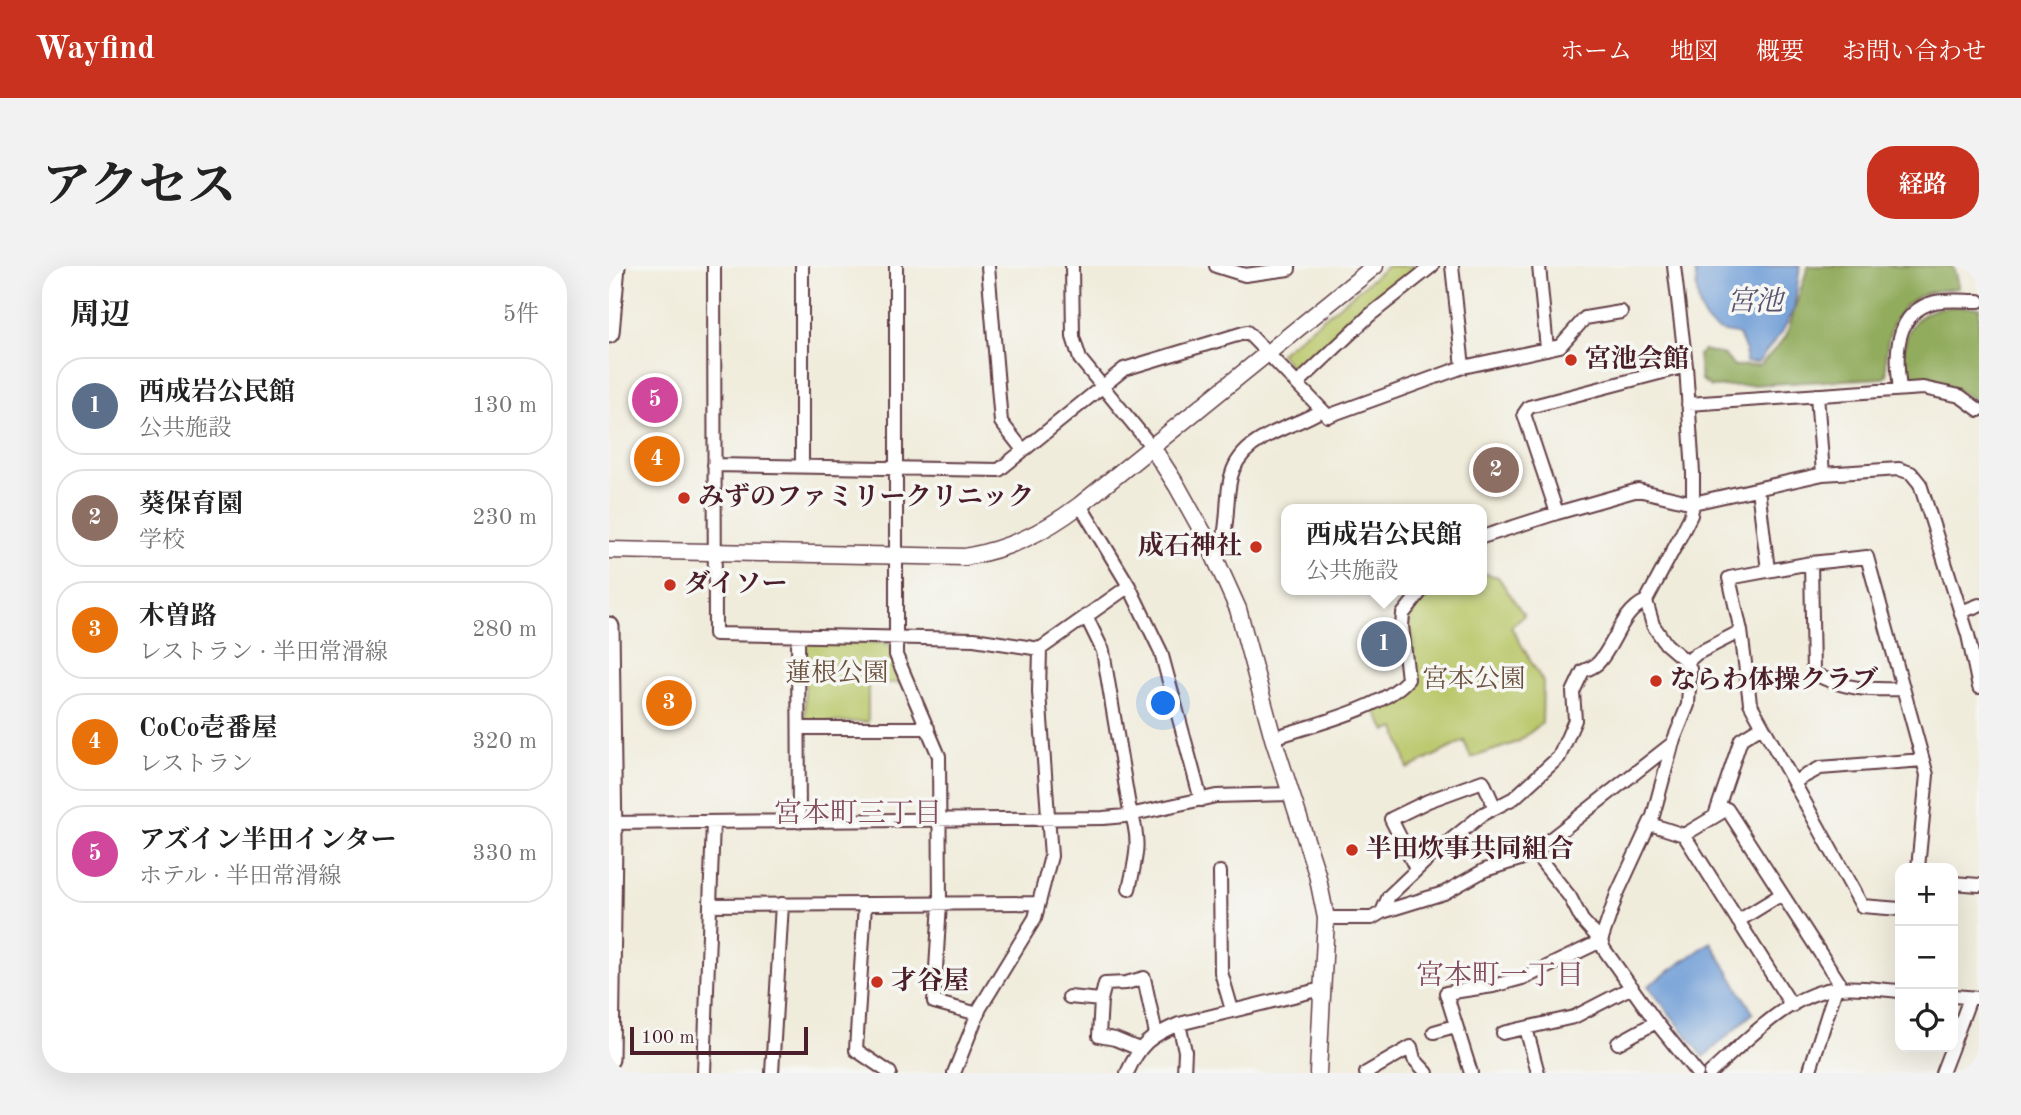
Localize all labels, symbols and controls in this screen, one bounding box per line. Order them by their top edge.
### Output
text: Wayfind [35,33,155,66]
text: ホーム [1560,41,1632,65]
text: 地図 [1670,41,1718,65]
text: 概要 [1756,41,1804,65]
text: お問い合わせ [1842,41,1986,65]
button: 経路 [1867,146,1979,219]
text: アクセス [42,164,237,213]
water label: 宮池 [1727,286,1786,317]
text: 周辺 [70,301,130,331]
text: 5件 [503,303,539,326]
place label: 宮池会館 [1585,344,1689,373]
marker: 宮池会館 [1563,352,1579,368]
pin: 5 [632,374,678,426]
text: 西成岩公民館 [139,380,295,406]
text: 1 [88,394,102,417]
text: 130 m [472,394,537,417]
text: 公共施設 [139,417,231,440]
pin: 4 [634,433,680,485]
pin: 2 [1473,444,1519,496]
place label: みずのファミリークリニック [698,482,1034,511]
marker: みずのファミリークリニック [676,490,692,506]
text: 葵保育園 [139,492,243,518]
popup [1281,504,1487,595]
text: 2 [88,506,102,529]
text: 230 m [472,506,537,529]
text: 西成岩公民館 [1306,523,1462,549]
text: 学校 [139,529,185,552]
place label: 成石神社 [1138,531,1242,560]
marker: 成石神社 [1248,539,1264,555]
text: 公共施設 [1306,560,1398,583]
place label: ダイソー [684,569,787,598]
marker: ダイソー [662,577,678,593]
text: 木曽路 [139,604,217,630]
text: 3 [88,618,102,641]
text: 280 m [472,618,537,641]
pin: 1 [1361,618,1407,670]
text: レストラン · 半田常滑線 [139,641,388,664]
park label: 蓮根公園 [785,659,889,687]
park label: 宮本公園 [1422,665,1526,693]
place label: ならわ体操クラブ [1670,665,1879,694]
marker: ならわ体操クラブ [1648,673,1664,689]
pin: 3 [646,677,692,729]
your location [1146,686,1180,720]
text: CoCo壱番屋 [139,716,278,742]
text: 4 [88,730,102,753]
text: 320 m [472,730,537,753]
text: レストラン [139,753,253,776]
district label: 宮本町三丁目 [774,798,942,829]
text: アズイン半田インター [139,828,396,854]
place label: 半田炊事共同組合 [1366,834,1574,863]
text: 5 [88,842,102,865]
text: 330 m [472,842,537,865]
marker: 半田炊事共同組合 [1344,842,1360,858]
map controls [1895,863,1958,1052]
button: + [1895,863,1958,926]
text: ホテル · 半田常滑線 [139,865,341,888]
button: − [1895,926,1958,989]
district label: 宮本町一丁目 [1416,960,1584,991]
place label: 才谷屋 [891,966,969,995]
marker: 才谷屋 [869,974,885,990]
button: locate [1895,989,1958,1052]
scale bar [630,1024,809,1056]
text: 100 m [641,1029,694,1048]

